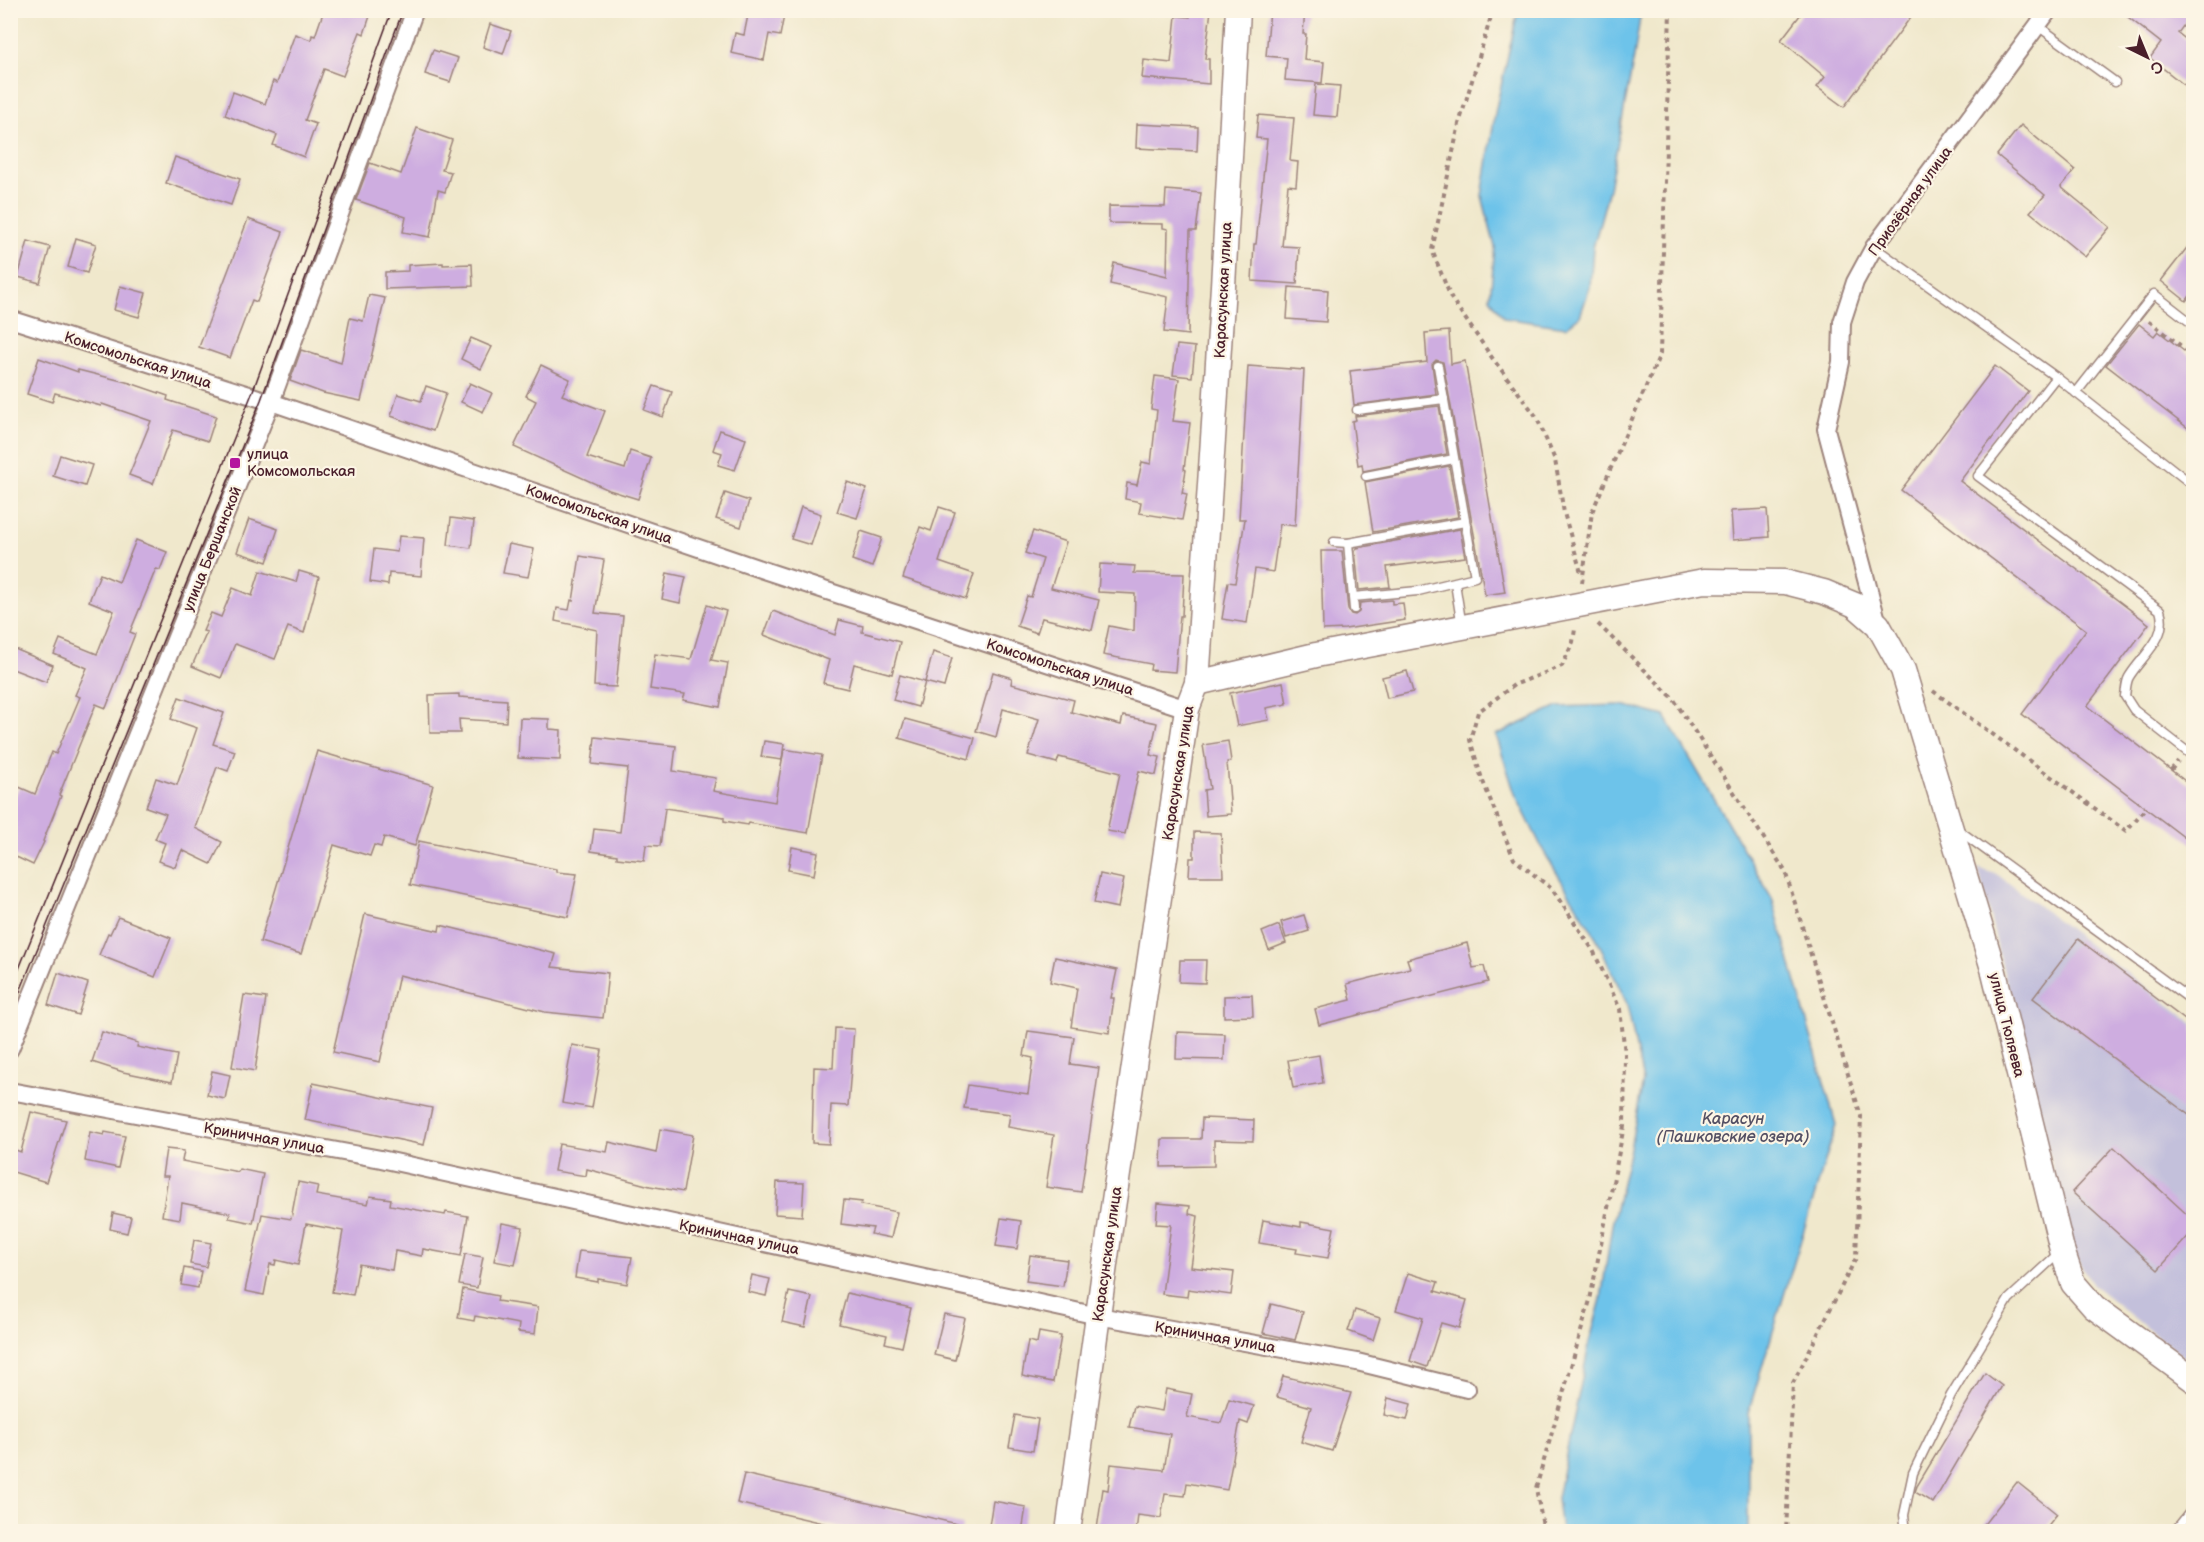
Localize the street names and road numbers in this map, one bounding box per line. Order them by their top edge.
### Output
street label: Приозёрная улица [1864,143,1957,260]
street label: Карасунская улица [1210,221,1237,359]
street label: Комсомольская улица [62,328,214,393]
street label: Комсомольская улица [523,480,675,549]
street label: улица Бершанской [179,484,246,614]
street label: Комсомольская улица [984,635,1136,700]
street label: Карасунская улица [1158,704,1199,842]
street label: улица Тюляева [1984,971,2029,1080]
street label: Криничная улица [202,1119,326,1158]
street label: Карасунская улица [1089,1185,1126,1323]
street label: Криничная улица [677,1215,801,1260]
street label: Криничная улица [1153,1318,1277,1357]

